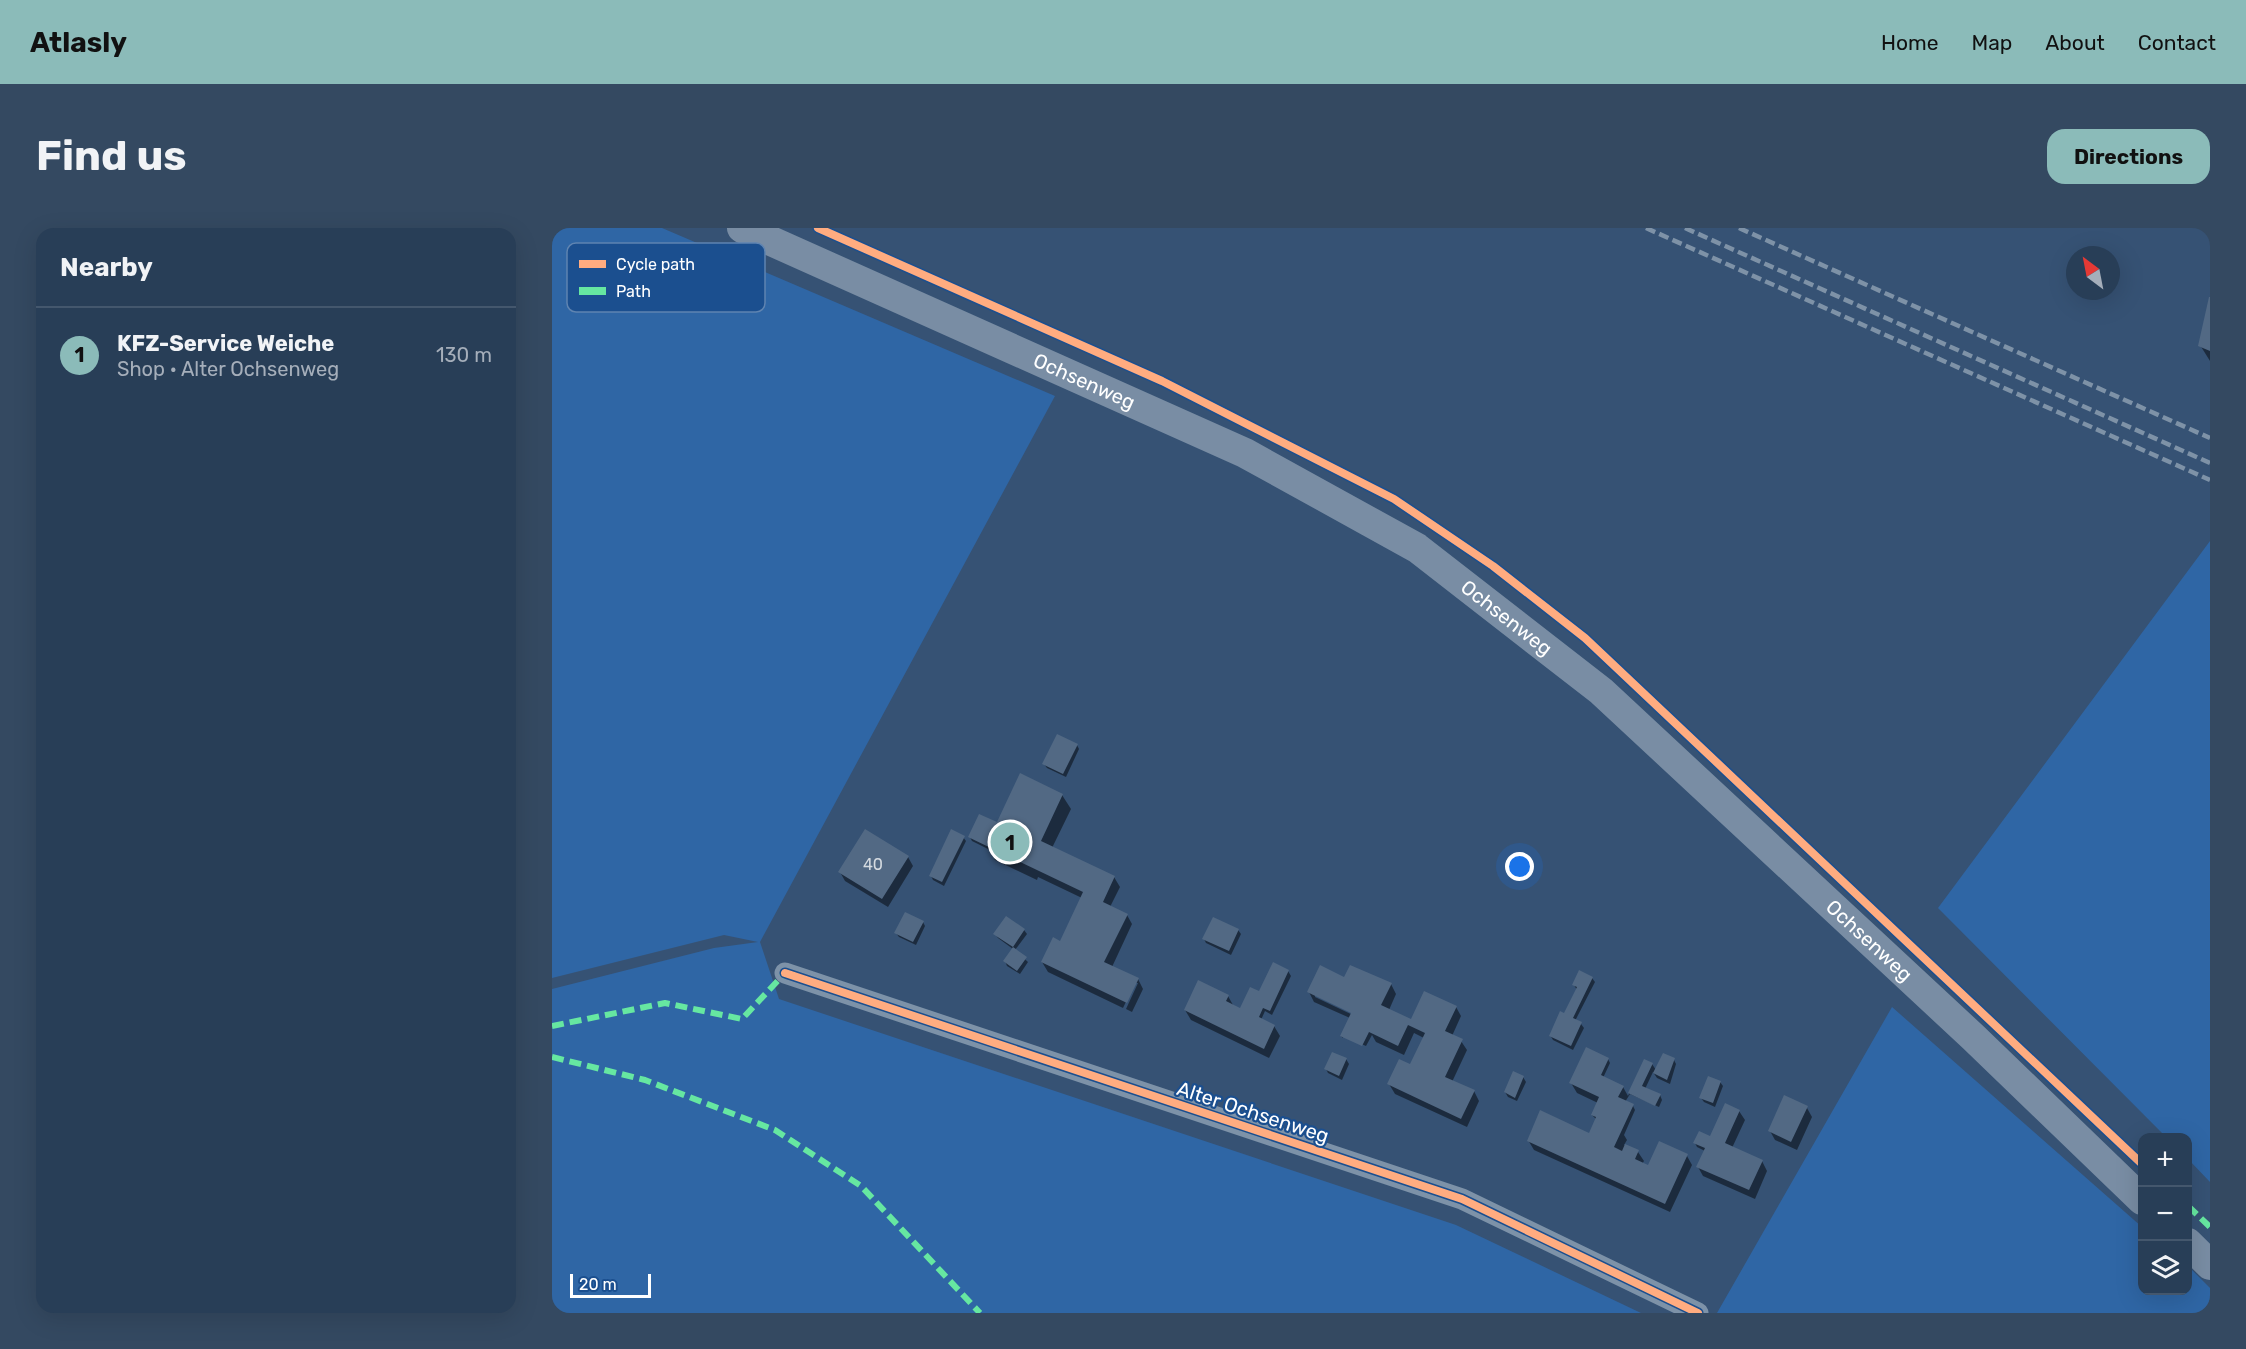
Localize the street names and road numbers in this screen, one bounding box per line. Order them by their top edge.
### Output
street label: Ochsenweg [1030,348,1139,414]
street label: Ochsenweg [1456,575,1557,661]
street label: Ochsenweg [1821,895,1917,987]
street label: Alter Ochsenweg [1174,1076,1332,1148]

